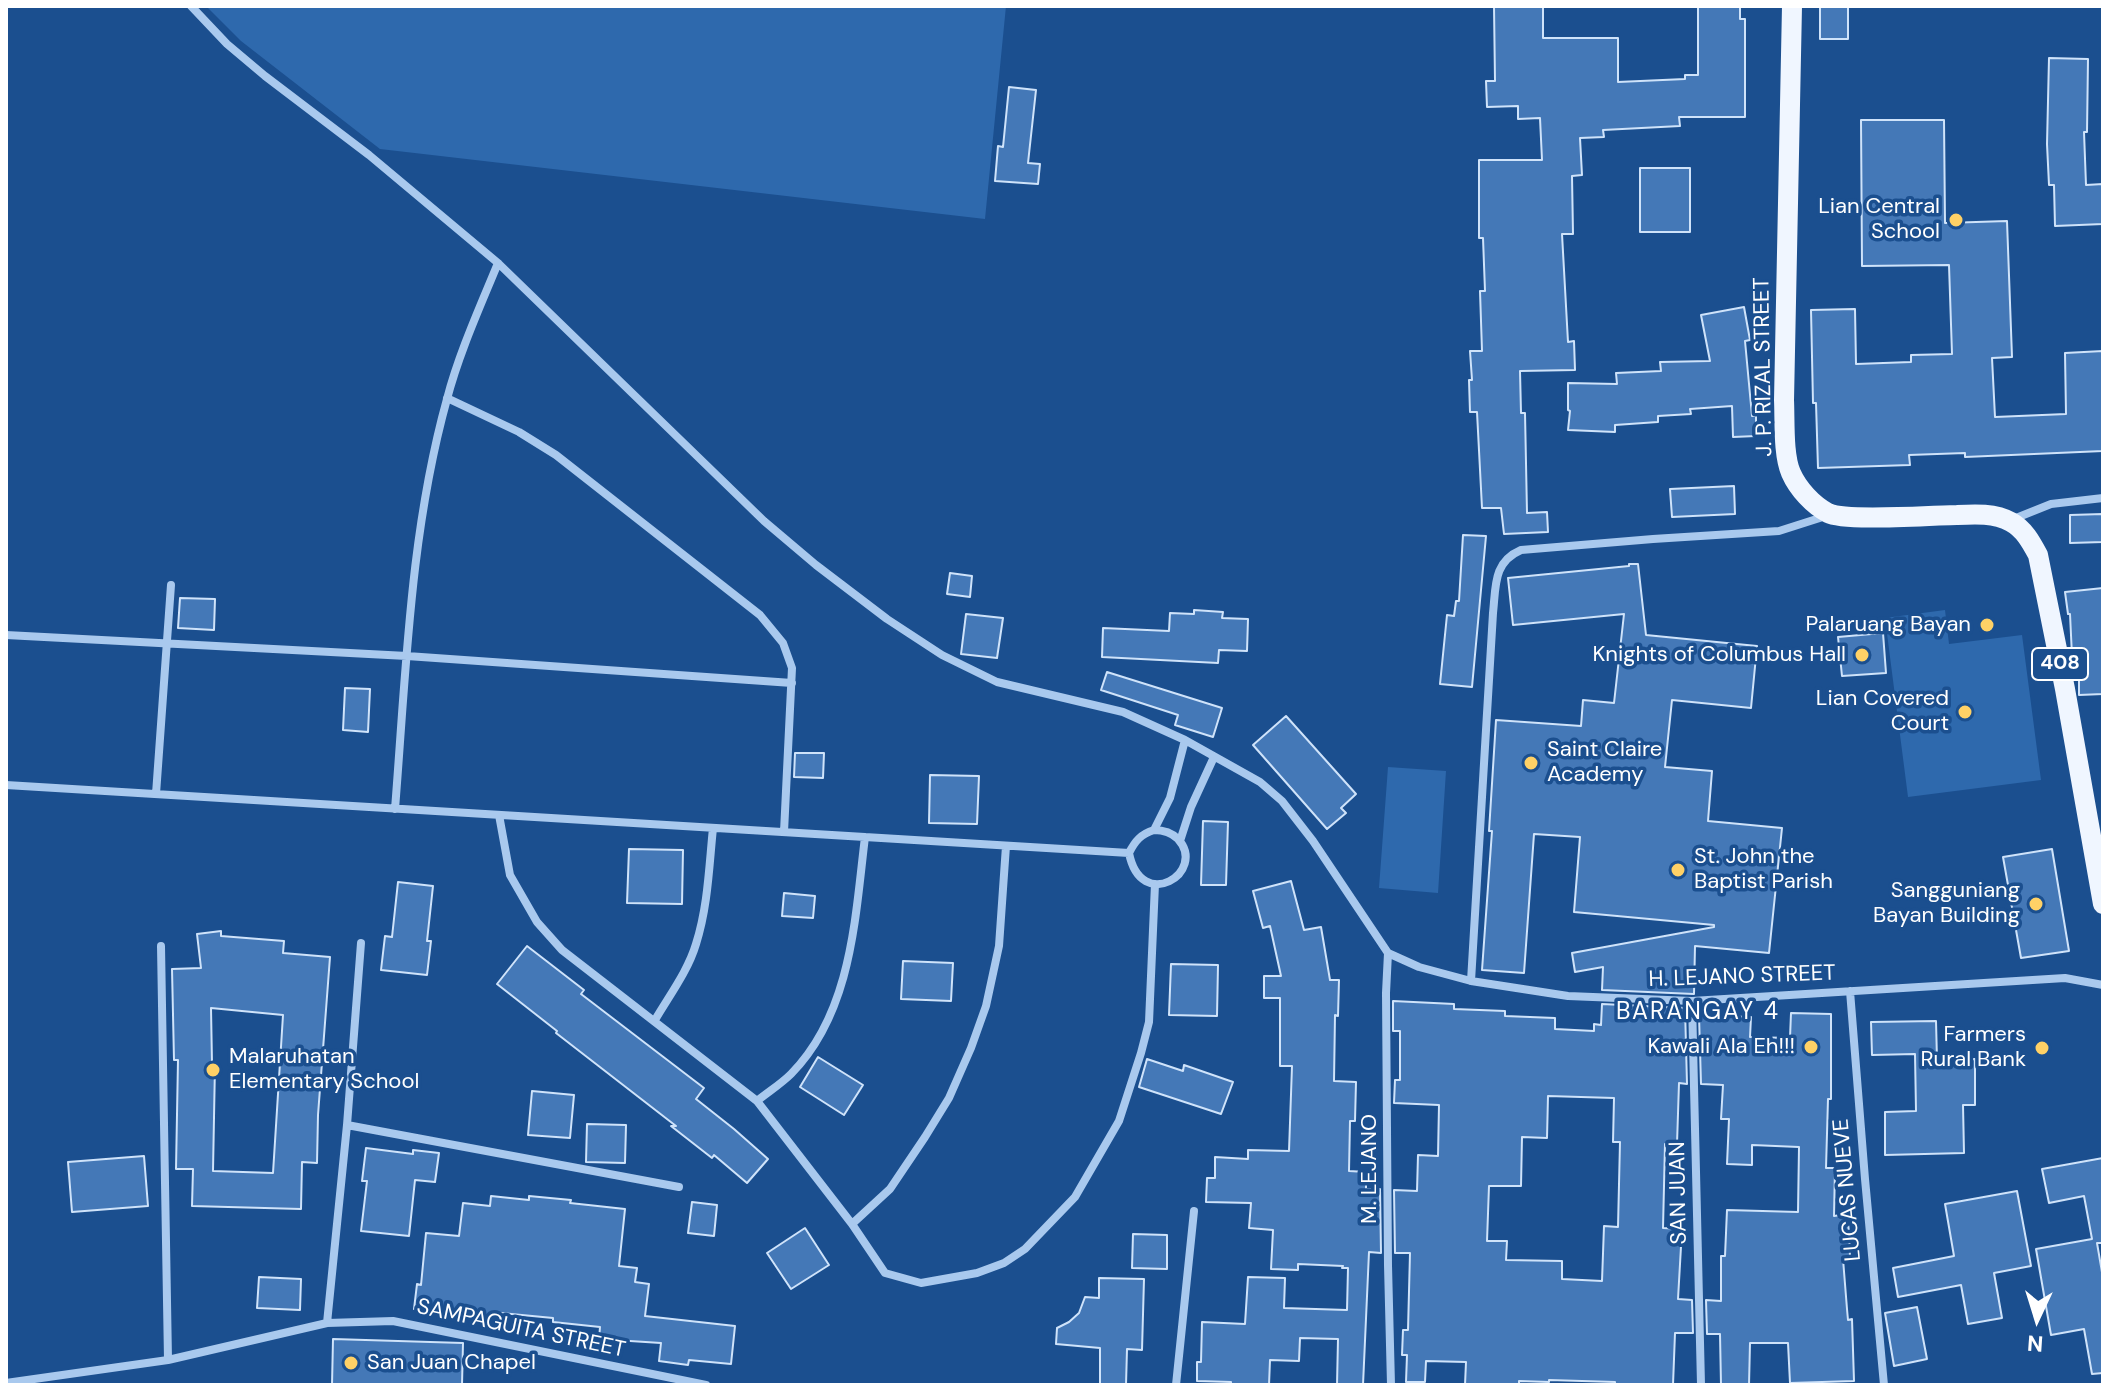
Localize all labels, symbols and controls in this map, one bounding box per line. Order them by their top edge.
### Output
place label: Lian Central School [1818,194,1940,246]
marker: Lian Central School [1947,211,1965,229]
street label: J. P. RIZAL STREET [1749,277,1779,457]
place label: Palaruang Bayan [1805,612,1971,638]
marker: Palaruang Bayan [1978,616,1996,634]
place label: Knights of Columbus Hall [1592,642,1846,668]
marker: Knights of Columbus Hall [1853,646,1871,664]
road number: 408 [2032,648,2088,680]
place label: Lian Covered Court [1816,686,1949,738]
marker: Lian Covered Court [1956,703,1974,721]
place label: Saint Claire Academy [1547,737,1662,788]
marker: Saint Claire Academy [1522,754,1540,772]
place label: St. John the Baptist Parish [1694,844,1833,896]
marker: St. John the Baptist Parish [1669,861,1687,879]
place label: Sangguniang Bayan Building [1873,878,2020,930]
marker: Sangguniang Bayan Building [2027,895,2045,913]
street label: H. LEJANO STREET [1648,961,1836,993]
district label: BARANGAY 4 [1616,999,1780,1027]
place label: Farmers Rural Bank [1921,1022,2026,1074]
place label: Kawali Ala Eh!!! [1648,1034,1795,1060]
marker: Kawali Ala Eh!!! [1802,1038,1820,1056]
marker: Farmers Rural Bank [2033,1039,2051,1057]
place label: Malaruhatan Elementary School [229,1044,419,1096]
marker: Malaruhatan Elementary School [204,1061,222,1079]
street label: M. LEJANO [1357,1114,1383,1224]
street label: LUCAS NUEVE [1829,1118,1867,1262]
street label: SAN JUAN [1665,1141,1693,1245]
north arrow [1997,1279,2077,1359]
street label: SAMPAGUITA STREET [414,1294,628,1364]
text: N [2026,1328,2044,1358]
place label: San Juan Chapel [367,1350,536,1376]
marker: San Juan Chapel [342,1354,360,1372]

